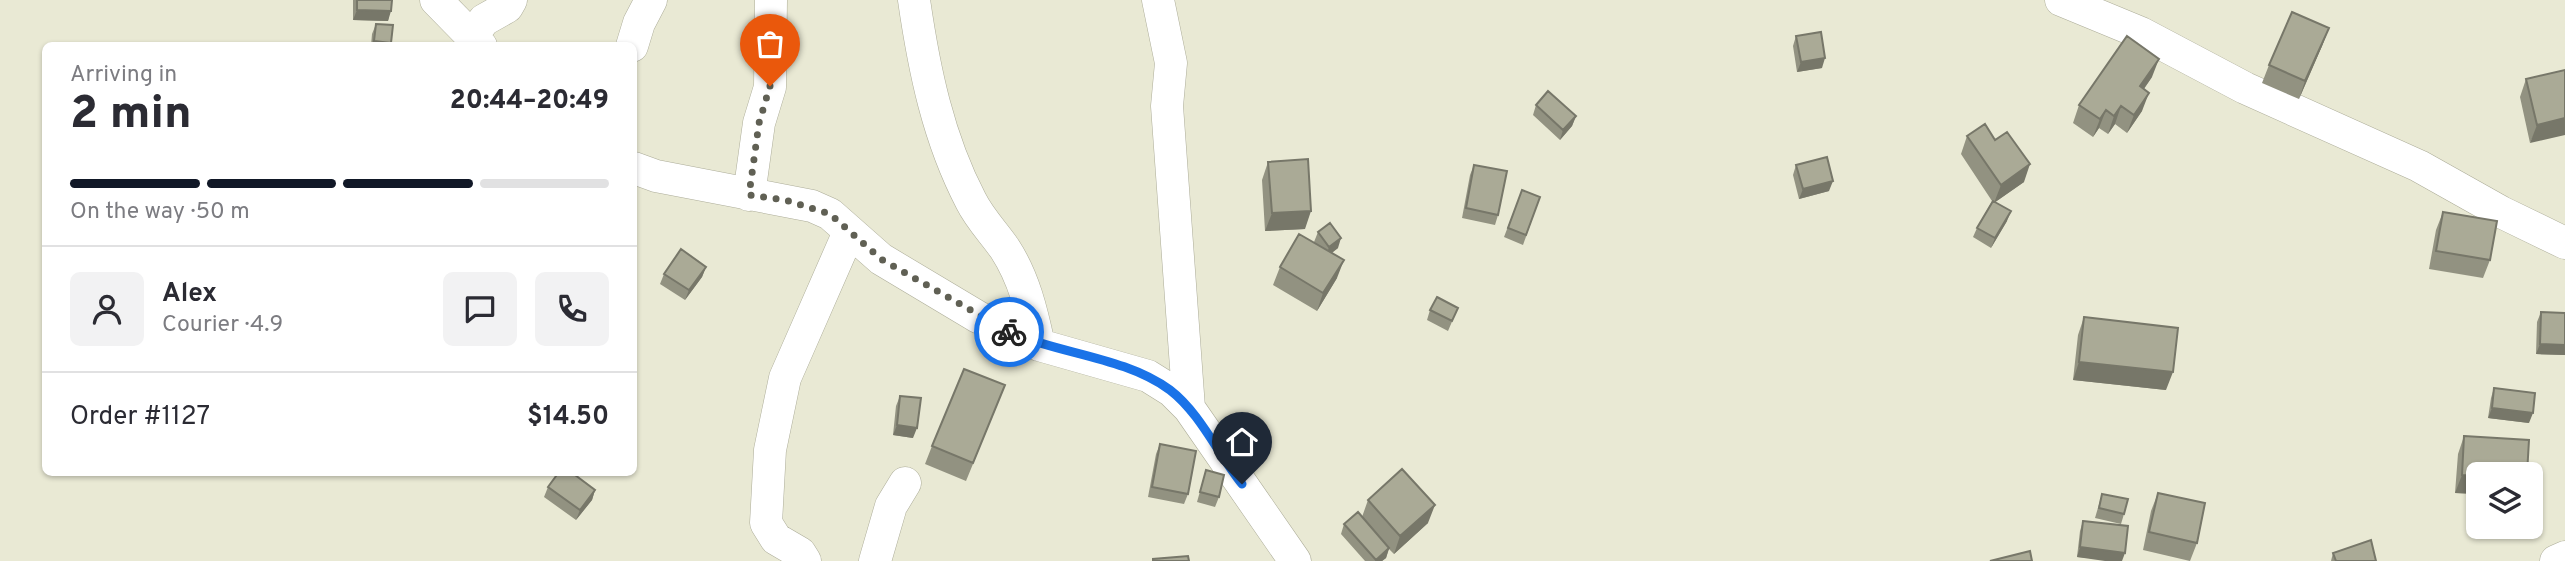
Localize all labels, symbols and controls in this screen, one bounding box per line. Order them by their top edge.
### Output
pin [740,14,800,86]
icon: bag [751,25,789,63]
text: Arriving in [70,61,177,90]
text: 20:44–20:49 [450,85,609,118]
text: 2 min [70,86,192,145]
text: On the way · 50 m [70,198,250,227]
button: person [70,272,144,346]
button: chat [443,272,517,346]
button: phone [535,272,609,346]
text: Alex [162,278,217,311]
courier [974,297,1044,367]
text: Courier · 4.9 [162,311,283,340]
icon: bike [990,313,1028,351]
text: Order #1127 [70,401,210,434]
text: $14.50 [527,401,609,434]
pin [1212,412,1272,484]
icon: home [1223,423,1261,461]
map controls [2466,462,2543,539]
button: layers [2466,462,2543,539]

